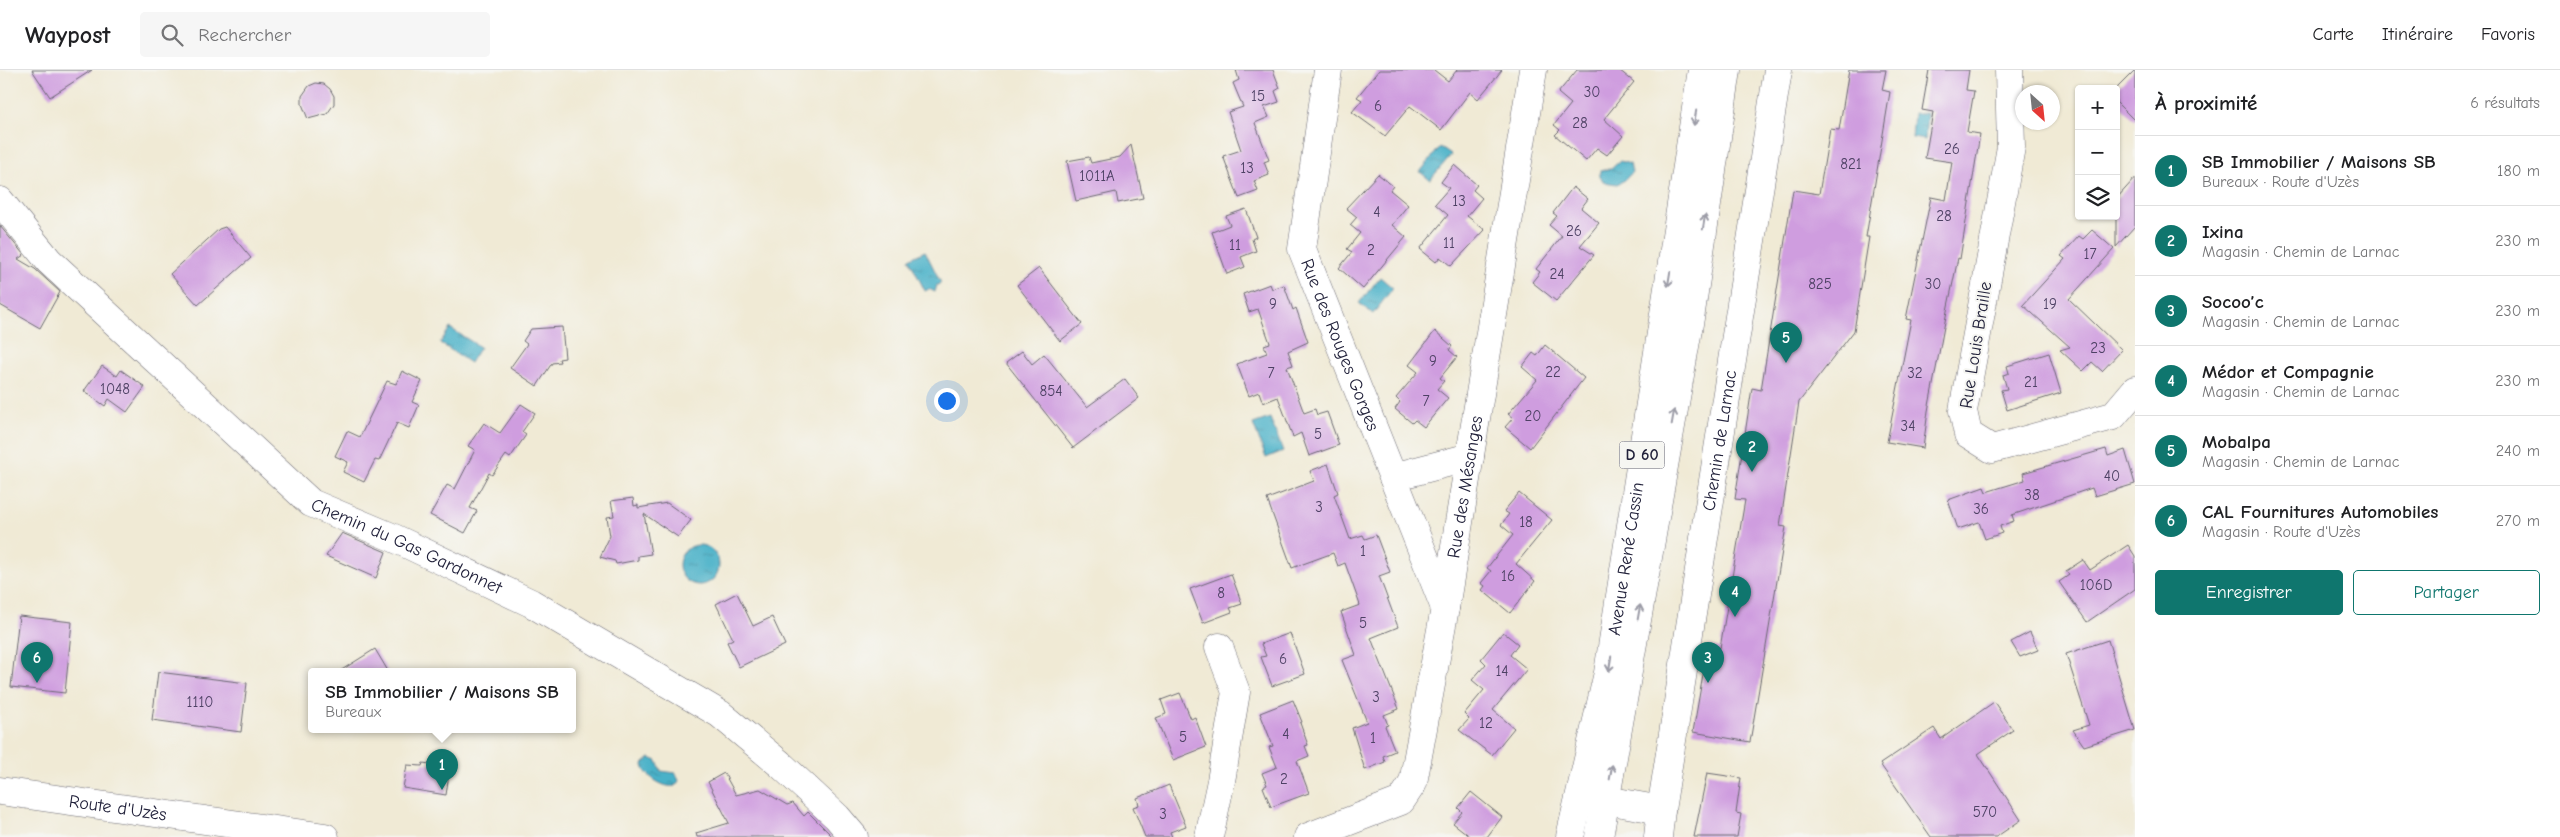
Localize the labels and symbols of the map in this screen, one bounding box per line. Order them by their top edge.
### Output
house number: 30 [1584,83,1600,101]
north arrow [2015,85,2060,130]
house number: 15 [1251,87,1265,105]
house number: 6 [1374,97,1382,115]
one-way arrow [1689,110,1699,126]
house number: 28 [1572,114,1588,132]
house number: 26 [1944,140,1960,158]
house number: 821 [1840,155,1862,173]
house number: 13 [1240,159,1254,177]
house number: 1011A [1079,167,1115,185]
house number: 13 [1452,192,1466,210]
house number: 4 [1373,203,1381,221]
house number: 28 [1936,207,1952,225]
one-way arrow [1700,215,1710,231]
house number: 26 [1566,222,1582,240]
house number: 11 [1443,234,1455,252]
house number: 11 [1229,236,1241,254]
house number: 2 [1367,241,1375,259]
house number: 17 [2083,245,2097,263]
street label: Rue des Rouges Gorges [1296,256,1384,434]
house number: 24 [1549,265,1565,283]
one-way arrow [1664,270,1674,286]
house number: 825 [1808,275,1832,293]
house number: 30 [1925,275,1941,293]
street label: Rue Louis Braille [1956,280,1996,410]
house number: 9 [1269,295,1277,313]
house number: 19 [2043,295,2057,313]
pin: 5 [1770,322,1802,363]
house number: 23 [2090,339,2106,357]
house number: 9 [1429,352,1437,370]
house number: 22 [1545,363,1561,381]
house number: 7 [1267,364,1275,382]
house number: 32 [1907,364,1923,382]
street label: Chemin de Larnac [1698,368,1741,512]
house number: 21 [2024,373,2038,391]
house number: 1048 [100,380,130,398]
house number: 854 [1039,382,1063,400]
your location [934,388,960,414]
house number: 7 [1422,392,1430,410]
house number: 20 [1525,407,1541,425]
one-way arrow [1668,409,1678,425]
street label: Rue des Mésanges [1443,414,1487,560]
house number: 34 [1901,417,1915,435]
house number: 5 [1314,425,1322,443]
pin: 2 [1736,431,1768,472]
road number: D 60 [1620,442,1664,468]
house number: 40 [2104,467,2120,485]
street label: Avenue René Cassin [1604,481,1648,637]
house number: 38 [2024,486,2040,504]
street label: Chemin du Gas Gardonnet [308,494,506,599]
house number: 3 [1315,498,1323,516]
house number: 36 [1973,500,1989,518]
house number: 18 [1519,513,1533,531]
house number: 1 [1360,542,1366,560]
house number: 16 [1501,567,1515,585]
pin: 4 [1719,576,1751,617]
house number: 106D [2080,576,2112,594]
house number: 8 [1217,584,1225,602]
one-way arrow [1634,604,1644,620]
house number: 5 [1359,614,1367,632]
pin: 6 [21,642,53,683]
pin: 3 [1692,642,1724,683]
house number: 6 [1279,650,1287,668]
one-way arrow [1604,656,1614,672]
house number: 14 [1495,662,1509,680]
house number: 3 [1372,688,1380,706]
house number: 1110 [187,693,213,711]
house number: 12 [1479,714,1493,732]
house number: 4 [1282,725,1290,743]
house number: 5 [1179,728,1187,746]
house number: 1 [1370,729,1376,747]
pin: 1 [426,749,458,790]
one-way arrow [1606,764,1616,780]
house number: 2 [1280,770,1288,788]
street label: Route d'Uzès [68,790,168,825]
house number: 570 [1973,803,1997,821]
house number: 3 [1159,805,1167,823]

